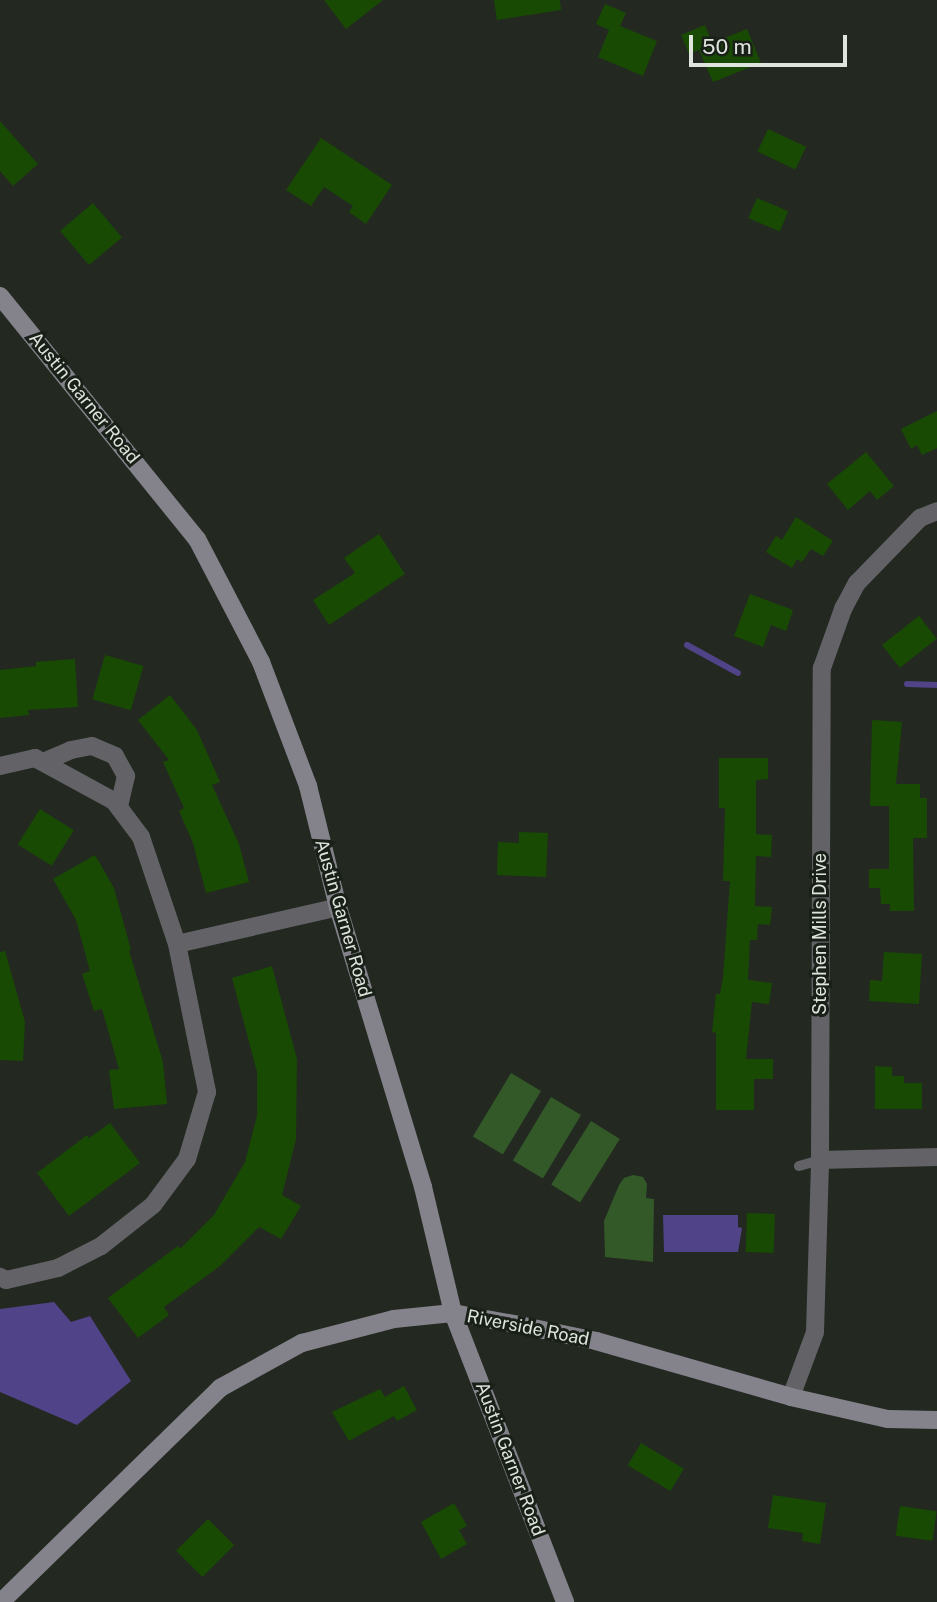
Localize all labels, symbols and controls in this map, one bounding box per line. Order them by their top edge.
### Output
scale bar [692,21,850,65]
text: 50 m [702,34,752,59]
street label: Austin Garner Road [24,328,144,468]
street label: Austin Garner Road [310,837,376,999]
street label: Stephen Mills Drive [809,853,831,1015]
street label: Riverside Road [465,1306,591,1350]
street label: Austin Garner Road [471,1379,549,1539]

